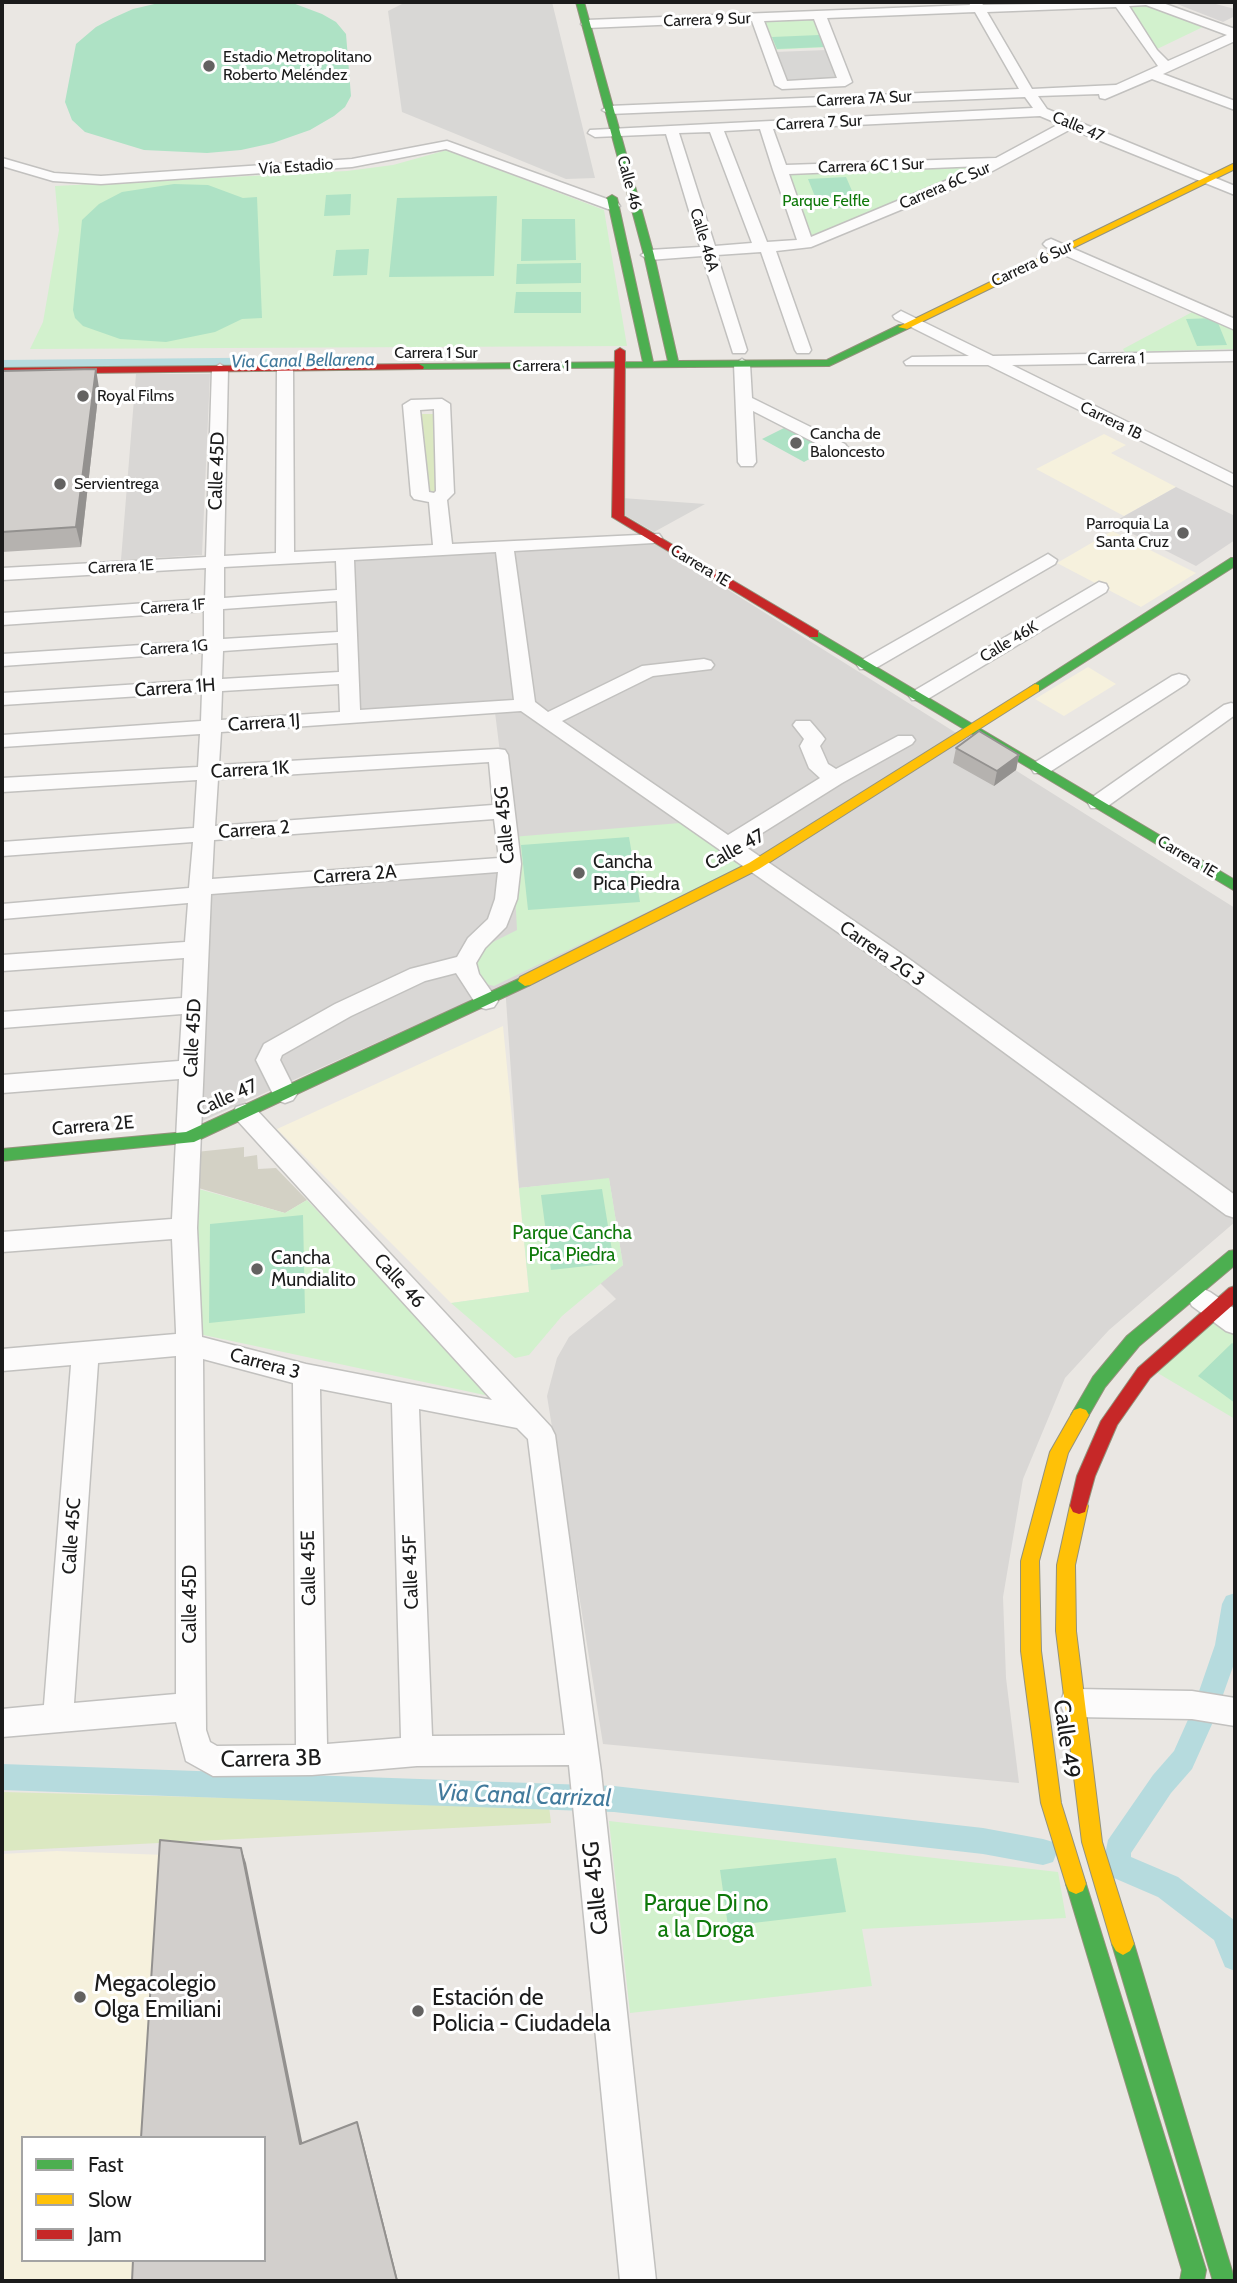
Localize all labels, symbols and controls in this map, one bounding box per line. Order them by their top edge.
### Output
street label: Carrera 9 Sur [663,9,751,31]
place label: Estadio Metropolitano Roberto Meléndez [223,47,372,85]
marker: Estadio Metropolitano Roberto Meléndez [201,58,217,74]
street label: Carrera 7A Sur [816,87,912,111]
street label: Calle 47 [1049,108,1107,146]
street label: Carrera 7 Sur [775,111,863,135]
street label: Calle 46 [613,154,645,212]
street label: Vía Estadio [258,155,334,179]
street label: Carrera 6C 1 Sur [818,155,924,177]
street label: Carrera 6C Sur [897,158,993,214]
park label: Parque Felfle [782,191,870,211]
street label: Calle 46A [685,206,723,274]
street label: Carrera 6 Sur [988,237,1076,291]
street label: Carrera 1 Sur [394,343,478,363]
water label: Via Canal Bellarena [231,349,375,373]
street label: Carrera 1 [1087,349,1145,369]
street label: Carrera 1 [512,356,570,376]
place label: Royal Films [97,386,174,406]
marker: Royal Films [75,388,91,404]
street label: Carrera 1B [1077,398,1145,444]
place label: Cancha de Baloncesto [810,424,885,462]
street label: Calle 45D [204,431,230,511]
marker: Cancha de Baloncesto [788,435,804,451]
place label: Servientrega [74,474,159,494]
marker: Servientrega [52,476,68,492]
place label: Parroquia La Santa Cruz [1086,514,1169,552]
marker: Parroquia La Santa Cruz [1175,525,1191,541]
street label: Carrera 1E [667,541,733,591]
street label: Carrera 1E [88,556,154,578]
street label: Carrera 1F [140,595,206,619]
street label: Calle 46K [977,617,1041,667]
street label: Carrera 1G [140,636,208,660]
street label: Carrera 1H [134,674,216,702]
street label: Carrera 1J [227,709,301,737]
street label: Carrera 1K [210,757,290,783]
street label: Calle 45G [490,785,520,865]
street label: Carrera 2 [218,816,290,844]
street label: Calle 47 [701,824,769,876]
street label: Carrera 1E [1154,832,1220,882]
place label: Cancha Pica Piedra [593,851,680,895]
street label: Carrera 2A [313,861,397,889]
marker: Cancha Pica Piedra [571,865,587,881]
street label: Carrera 2G 3 [835,916,929,992]
street label: Calle 45D [180,998,206,1078]
street label: Calle 47 [193,1075,261,1121]
street label: Carrera 2E [51,1111,135,1141]
park label: Parque Cancha Pica Piedra [512,1222,632,1266]
place label: Cancha Mundialito [271,1247,356,1291]
street label: Calle 46 [369,1249,429,1313]
marker: Cancha Mundialito [249,1261,265,1277]
street label: Carrera 3 [227,1344,303,1384]
street label: Calle 45C [58,1497,86,1575]
street label: Calle 45E [297,1530,321,1606]
street label: Calle 45F [398,1534,424,1610]
street label: Calle 45D [179,1565,201,1643]
street label: Calle 49 [1047,1698,1085,1780]
street label: Carrera 3B [220,1744,322,1774]
water label: Via Canal Carrizal [436,1779,612,1813]
street label: Calle 45G [577,1840,615,1936]
park label: Parque Di no a la Droga [644,1890,768,1944]
place label: Megacolegio Olga Emiliani [94,1970,221,2024]
place label: Estación de Policia - Ciudadela [432,1984,611,2038]
marker: Megacolegio Olga Emiliani [72,1989,88,2005]
marker: Estación de Policia - Ciudadela [410,2003,426,2019]
legend [21,2136,266,2262]
text: Fast [88,2152,124,2177]
text: Slow [88,2187,132,2212]
text: Jam [88,2222,122,2247]

